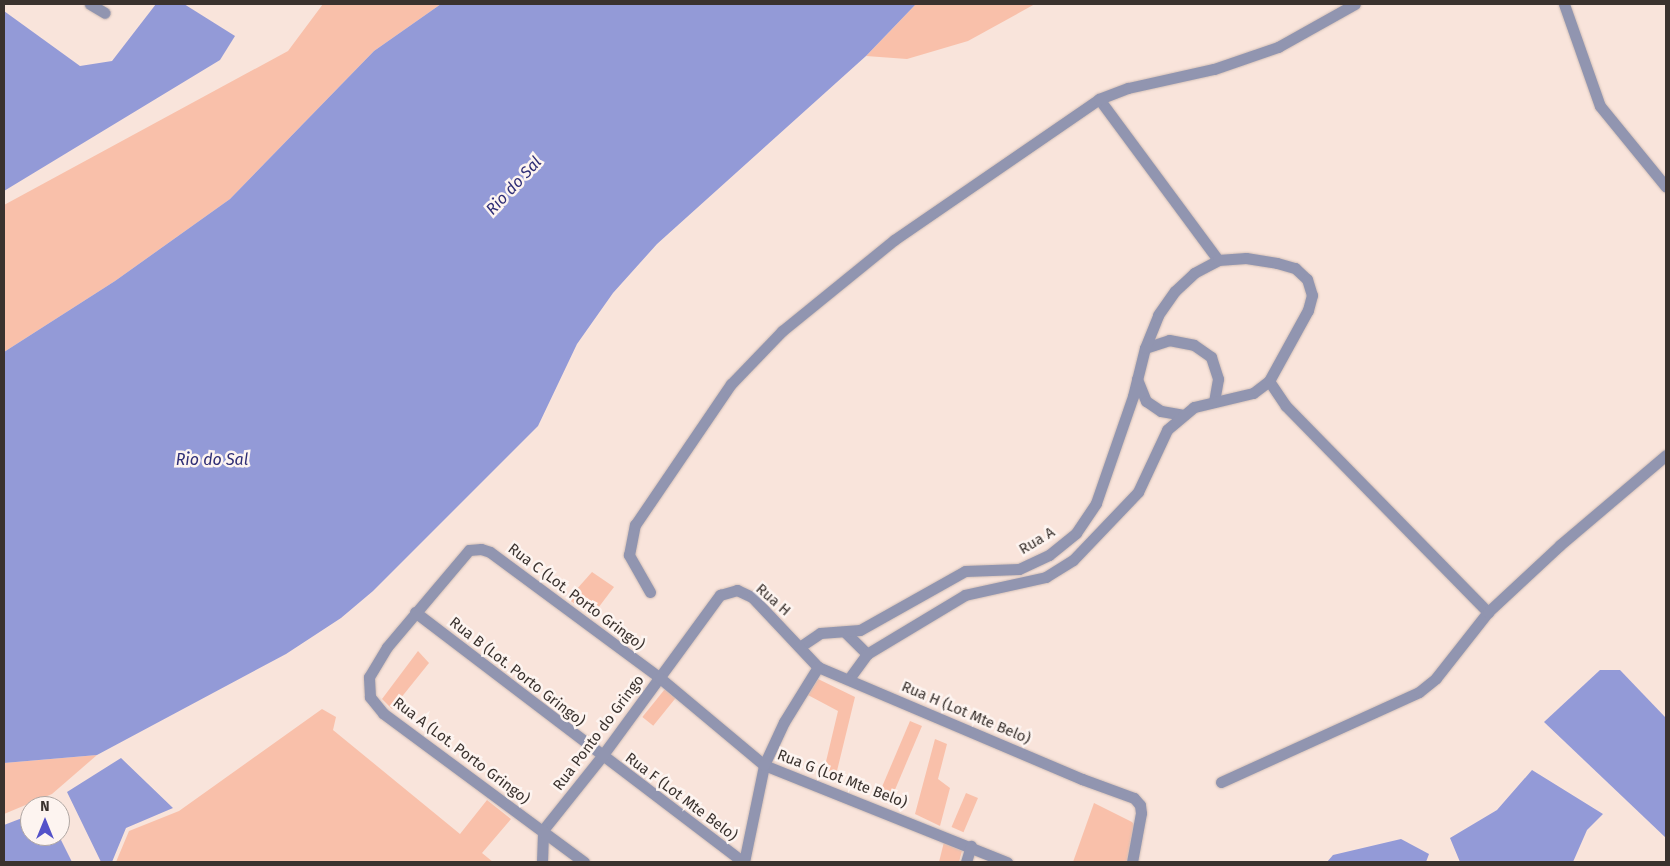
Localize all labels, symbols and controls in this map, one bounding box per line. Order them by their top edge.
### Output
water label: Rio do Sal [482,153,546,219]
water label: Rio do Sal [176,450,248,470]
street label: Rua A [1016,523,1058,559]
street label: Rua C (Lot. Porto Gringo) [504,540,648,654]
street label: Rua H [752,580,794,620]
street label: Rua B (Lot. Porto Gringo) [446,614,588,730]
street label: Rua Ponto do Gringo [550,672,648,794]
street label: Rua H (Lot Mte Belo) [899,678,1033,748]
street label: Rua A (Lot. Porto Gringo) [389,694,533,808]
street label: Rua G (Lot Mte Belo) [774,746,910,812]
street label: Rua F (Lot Mte Belo) [621,749,741,845]
north arrow [20,796,70,846]
text: N [40,798,50,815]

